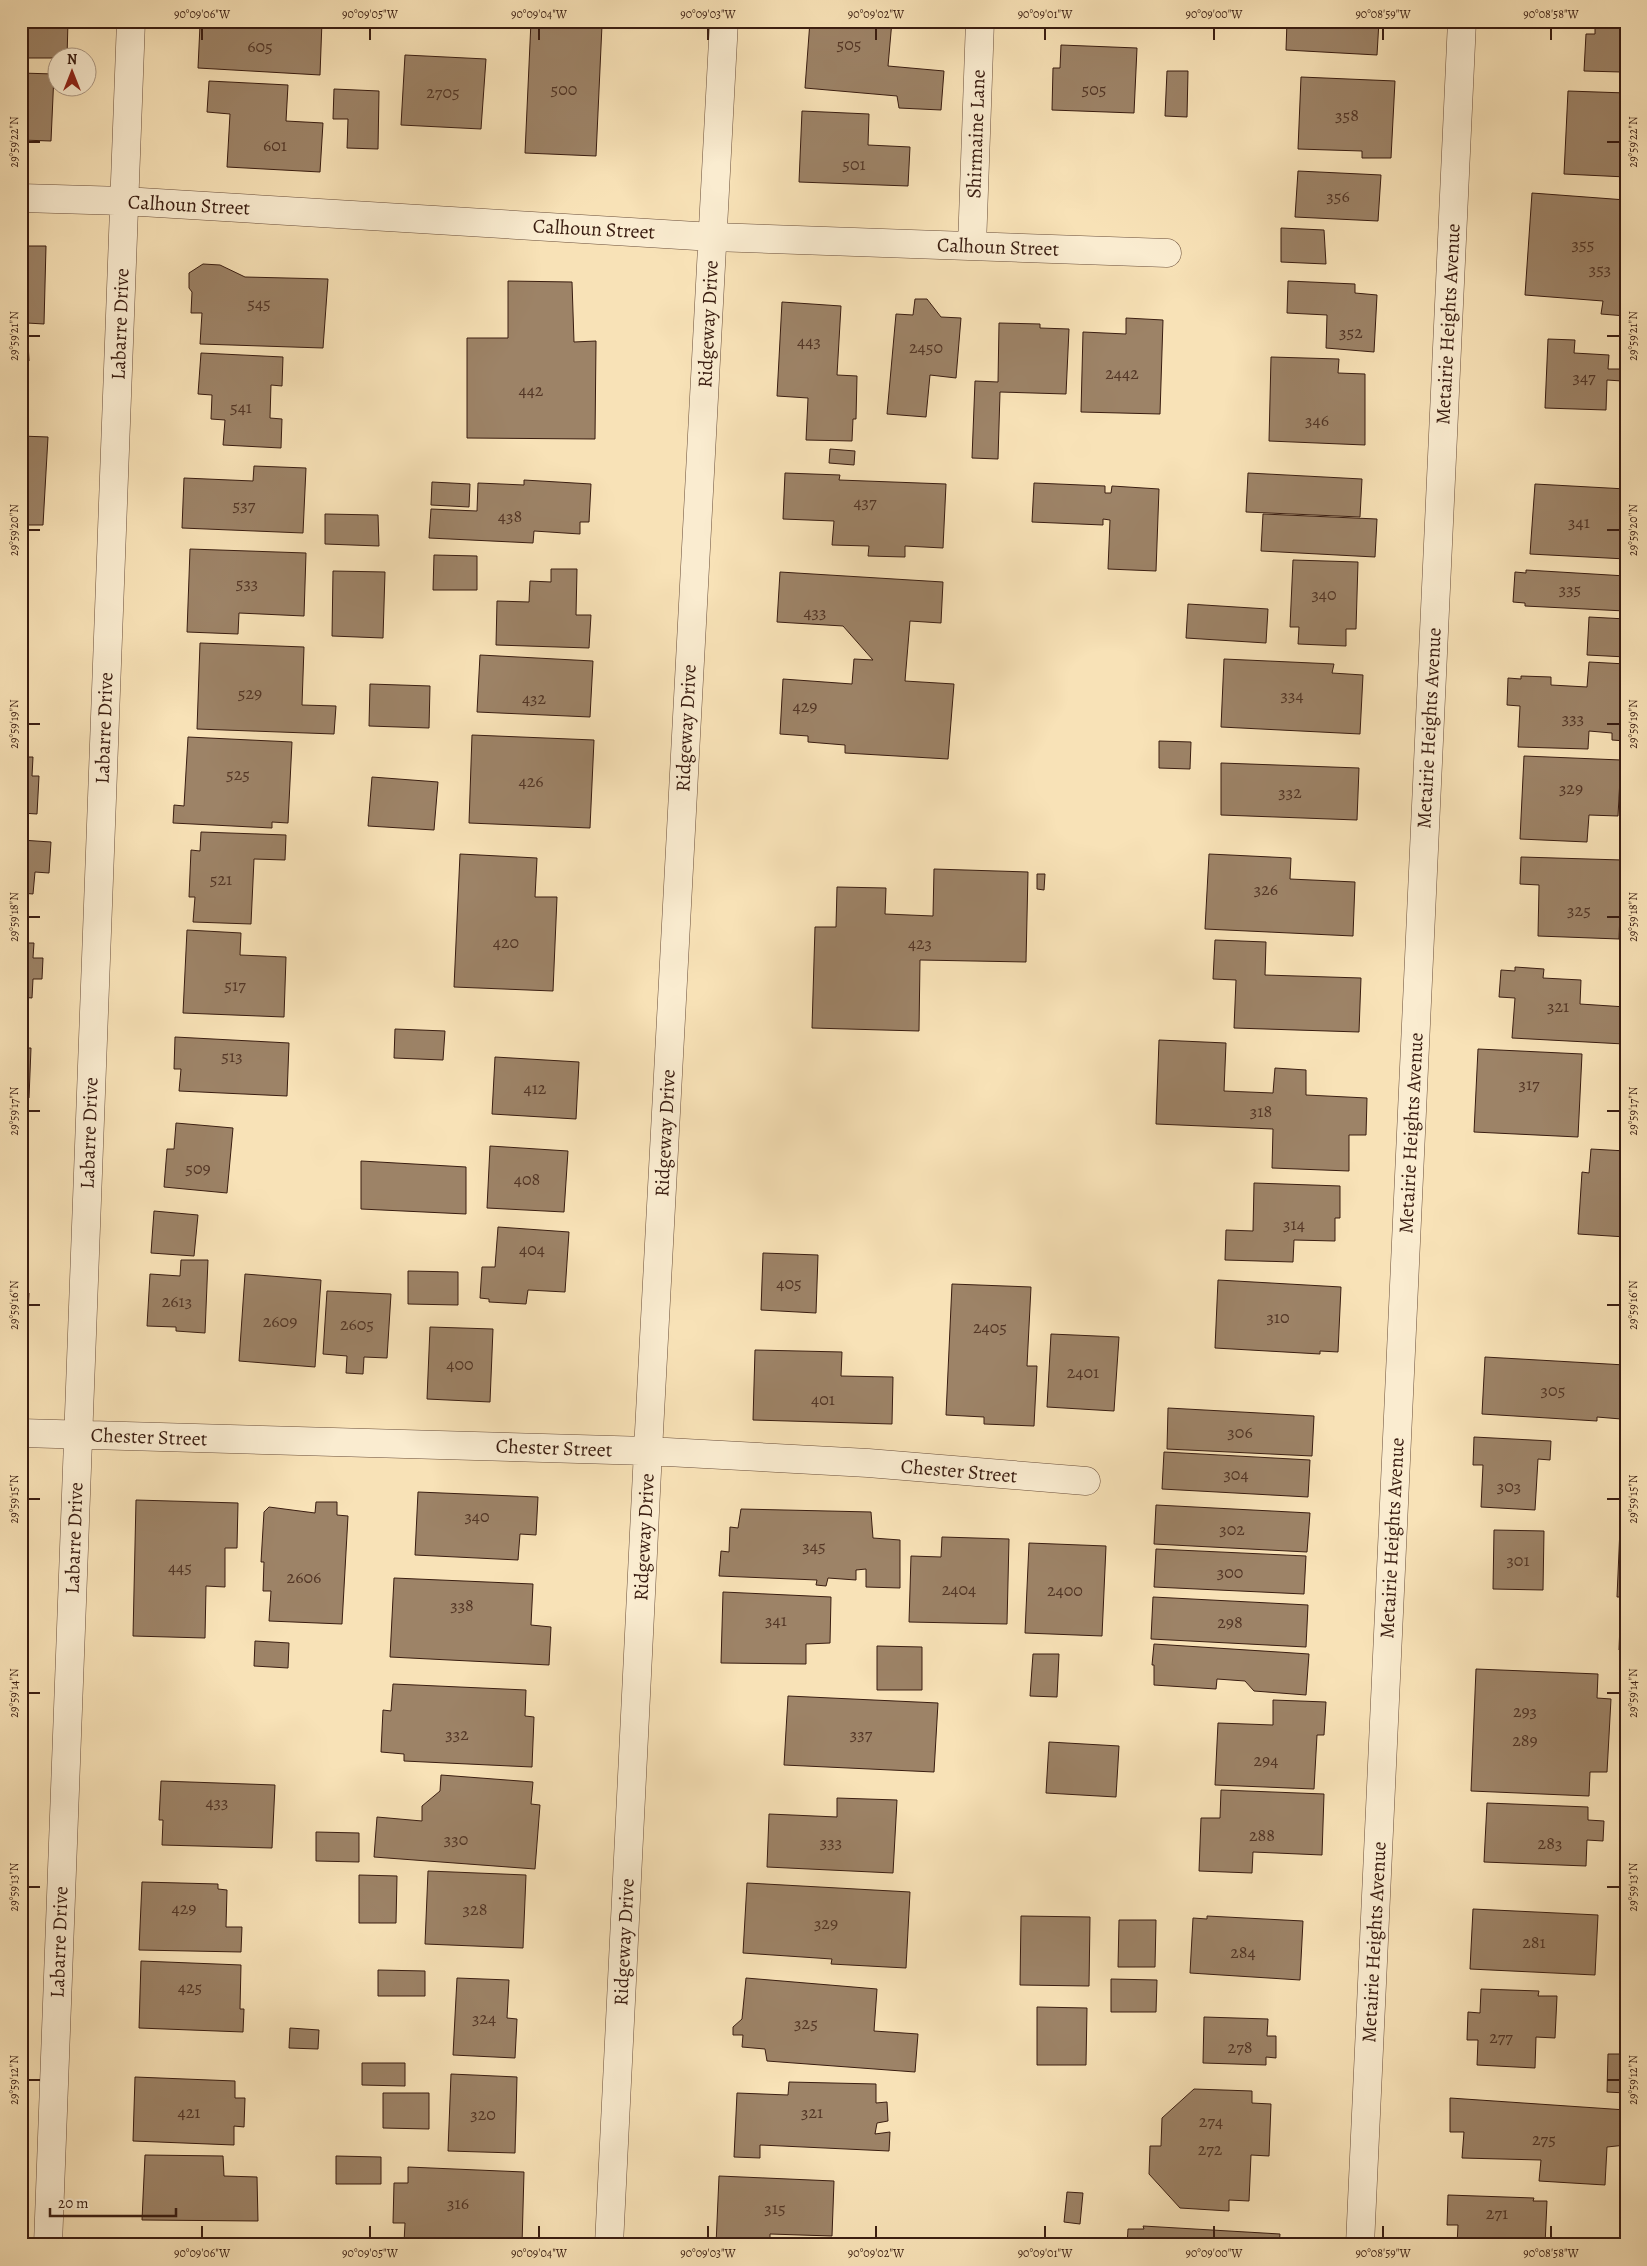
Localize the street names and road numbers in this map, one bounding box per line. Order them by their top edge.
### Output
street label: Shirmaine Lane [960,69,992,199]
street label: Calhoun Street [127,188,251,222]
street label: Calhoun Street [532,212,656,246]
street label: Metairie Heights Avenue [1429,223,1467,425]
street label: Calhoun Street [936,231,1060,263]
street label: Ridgeway Drive [691,259,725,389]
street label: Labarre Drive [105,268,135,380]
street label: Metairie Heights Avenue [1410,627,1448,829]
street label: Ridgeway Drive [669,663,703,793]
street label: Labarre Drive [89,672,119,784]
street label: Metairie Heights Avenue [1392,1032,1430,1234]
street label: Ridgeway Drive [648,1068,682,1198]
street label: Labarre Drive [74,1077,104,1189]
street label: Chester Street [90,1421,208,1453]
street label: Chester Street [495,1432,613,1464]
street label: Metairie Heights Avenue [1373,1437,1411,1639]
street label: Chester Street [900,1452,1019,1490]
street label: Ridgeway Drive [627,1472,661,1602]
street label: Labarre Drive [59,1482,89,1594]
street label: Metairie Heights Avenue [1355,1841,1393,2043]
street label: Ridgeway Drive [607,1877,641,2007]
street label: Labarre Drive [44,1886,74,1998]

